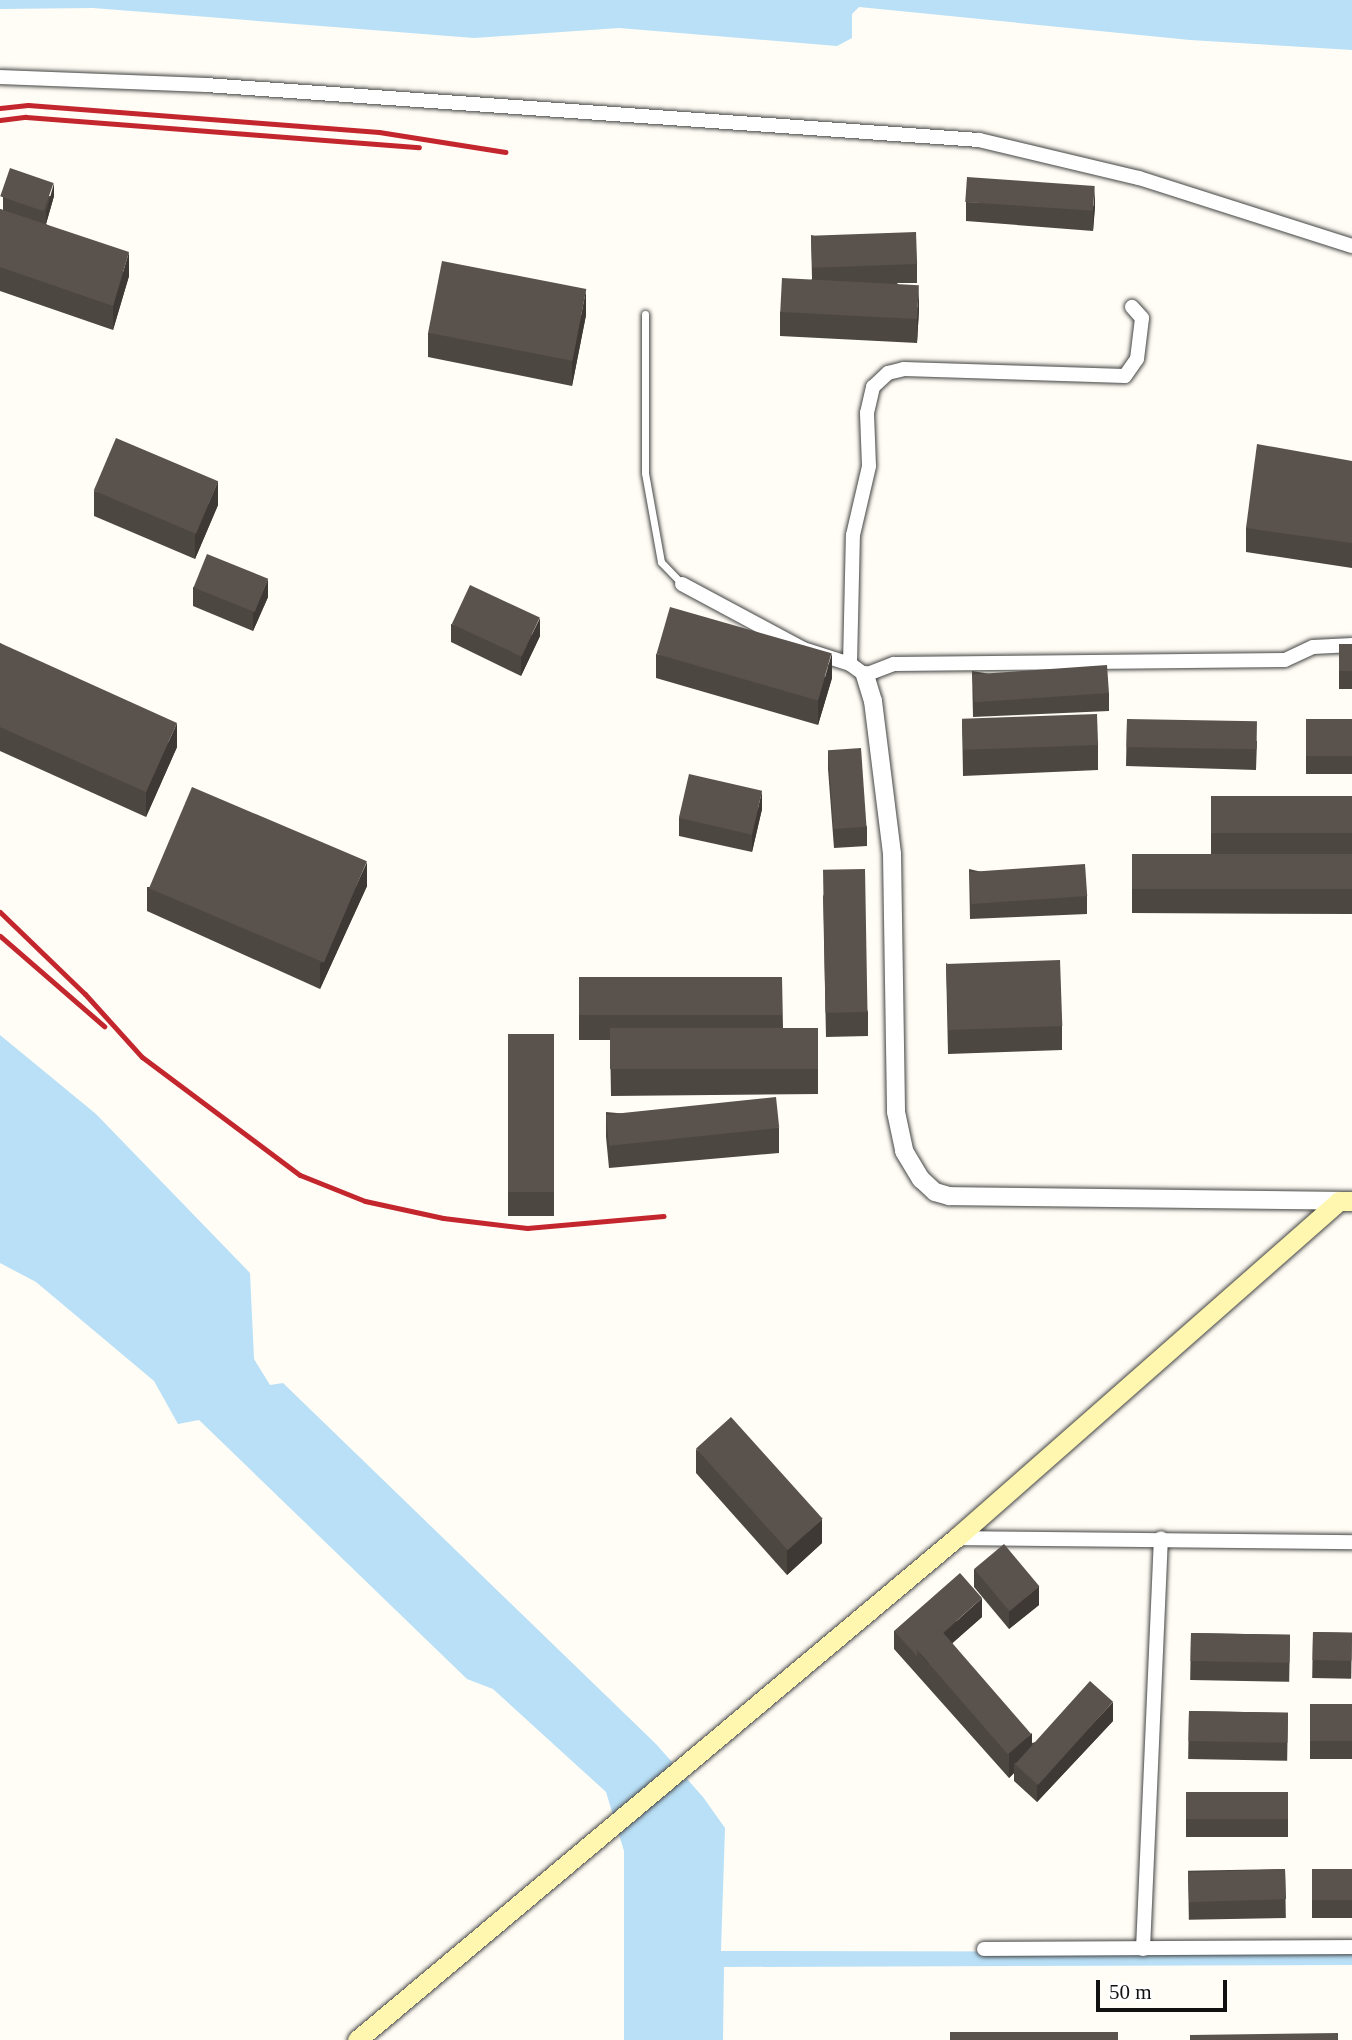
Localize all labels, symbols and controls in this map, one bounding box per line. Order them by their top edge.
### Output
scale bar [1100,1966,1231,2010]
text: 50 m [1109,1980,1152,2004]

